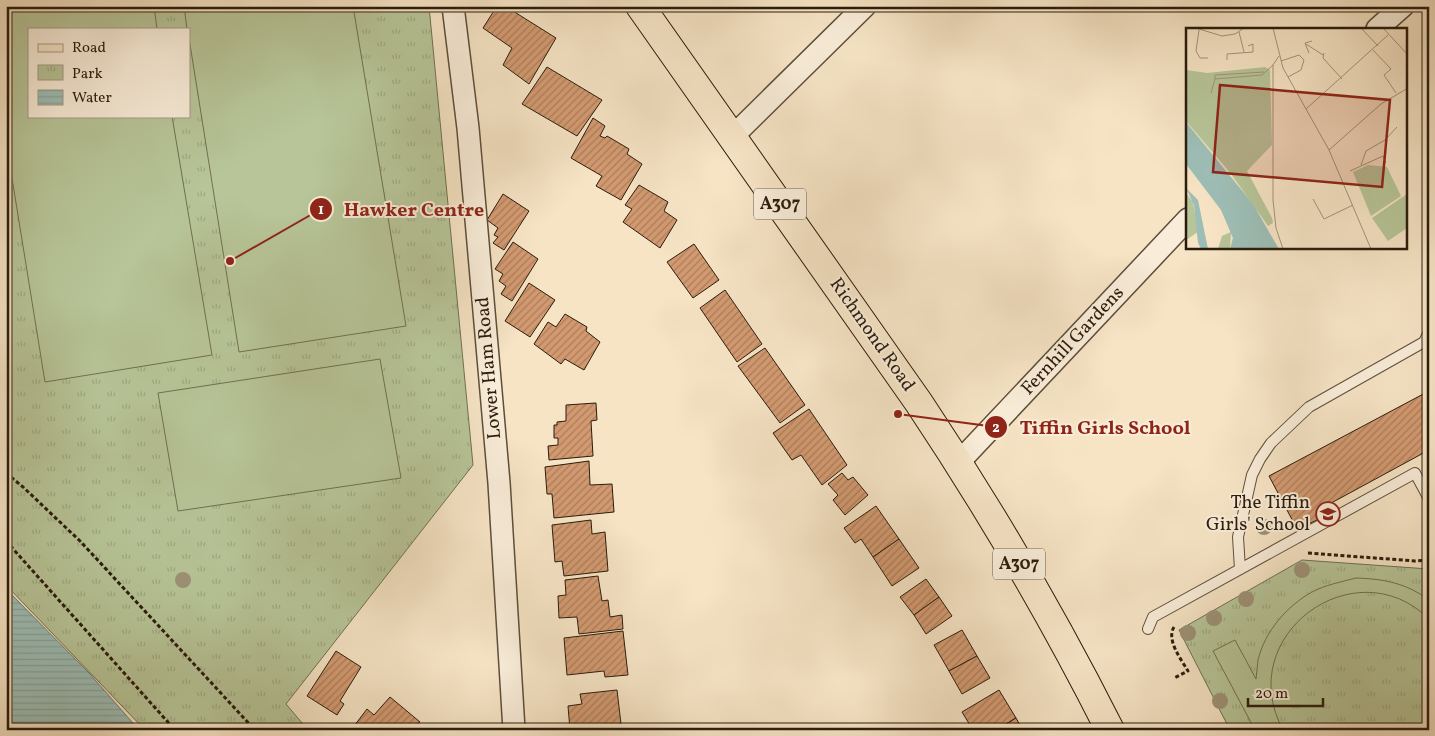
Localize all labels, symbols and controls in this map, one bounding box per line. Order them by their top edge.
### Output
legend [28,28,190,118]
inset map [1186,28,1408,249]
text: Road [72,38,106,59]
text: Park [72,64,103,85]
text: Water [72,88,112,109]
road number: A307 [754,188,806,220]
callout: Hawker Centre [309,191,494,226]
text: Hawker Centre [344,197,484,225]
text: 1 [318,200,324,221]
street label: Richmond Road [823,273,921,397]
street label: Fernhill Gardens [1016,281,1130,401]
street label: Lower Ham Road [470,296,508,440]
callout: Tiffin Girls School [984,410,1200,445]
text: Tiffin Girls School [1019,415,1191,443]
text: 2 [992,418,1000,439]
place label: The Tiffin Girls' School [1206,490,1310,538]
school or university icon: The Tiffin Girls' School [1315,501,1341,527]
road number: A307 [993,548,1045,580]
scale bar [1248,676,1322,708]
text: 20 m [1255,684,1288,705]

